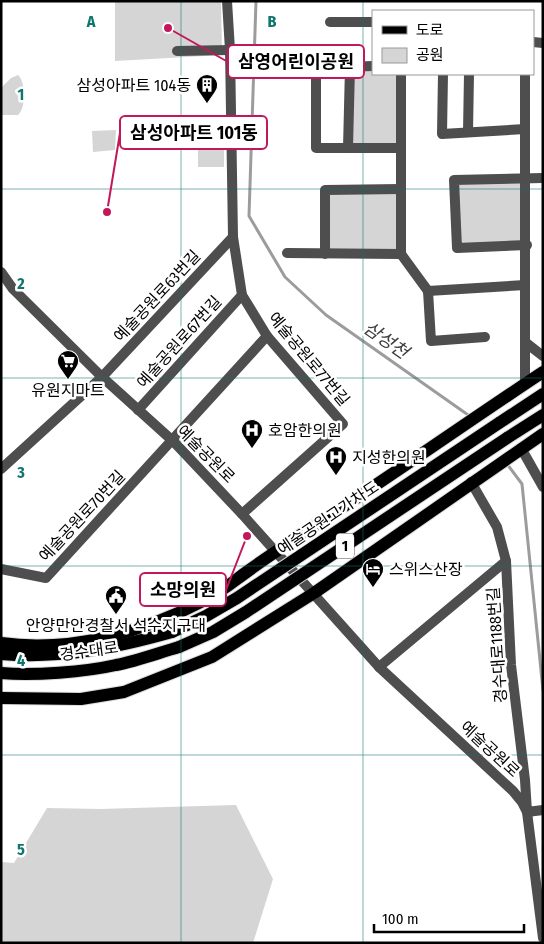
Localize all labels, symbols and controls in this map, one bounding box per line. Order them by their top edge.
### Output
legend [372,10,534,75]
text: A [86,12,96,31]
text: B [268,12,277,31]
text: 도로 [416,21,444,39]
callout: 삼영어린이공원 [228,45,364,78]
text: 공원 [416,46,444,64]
text: 삼영어린이공원 [238,51,354,73]
building icon: 삼성아파트 104동 [195,73,219,104]
place label: 삼성아파트 104동 [77,76,191,95]
text: 1 [18,85,24,104]
callout: 삼성아파트 101동 [120,116,267,149]
text: 삼성아파트 101동 [130,122,258,144]
street label: 예술공원로63번길 [110,246,204,346]
text: 2 [16,274,25,293]
street label: 예술공원로67번길 [133,292,225,392]
street label: 예술공원로77번길 [264,308,354,410]
water label: 삼성천 [359,317,415,365]
supermarket icon: 유원지마트 [56,349,80,380]
place label: 유원지마트 [31,381,105,400]
hospital icon: 호암한의원 [240,418,264,449]
street label: 예술공원로 [173,421,239,487]
place label: 호암한의원 [268,421,342,440]
hospital icon: 지성한의원 [324,445,348,476]
place label: 지성한의원 [352,448,426,467]
text: 3 [16,463,25,482]
street label: 예술공원로70번길 [35,466,129,566]
street label: 예술공원고가차도 [274,477,382,559]
road number: 1 [336,534,354,558]
hotel icon: 스위스산장 [361,557,385,588]
place label: 스위스산장 [389,560,463,579]
callout: 소망의원 [140,573,226,606]
text: 소망의원 [150,579,216,601]
public building icon: 안양만안경찰서 석수지구대 [104,584,128,615]
street label: 경수대로1188번길 [483,586,511,704]
place label: 안양만안경찰서 석수지구대 [26,616,206,635]
street label: 경수대로 [59,637,120,665]
text: 4 [17,651,25,670]
street label: 예술공원로 [457,717,524,781]
text: 5 [17,840,25,859]
scale bar [374,902,524,934]
text: 100 m [382,910,419,928]

